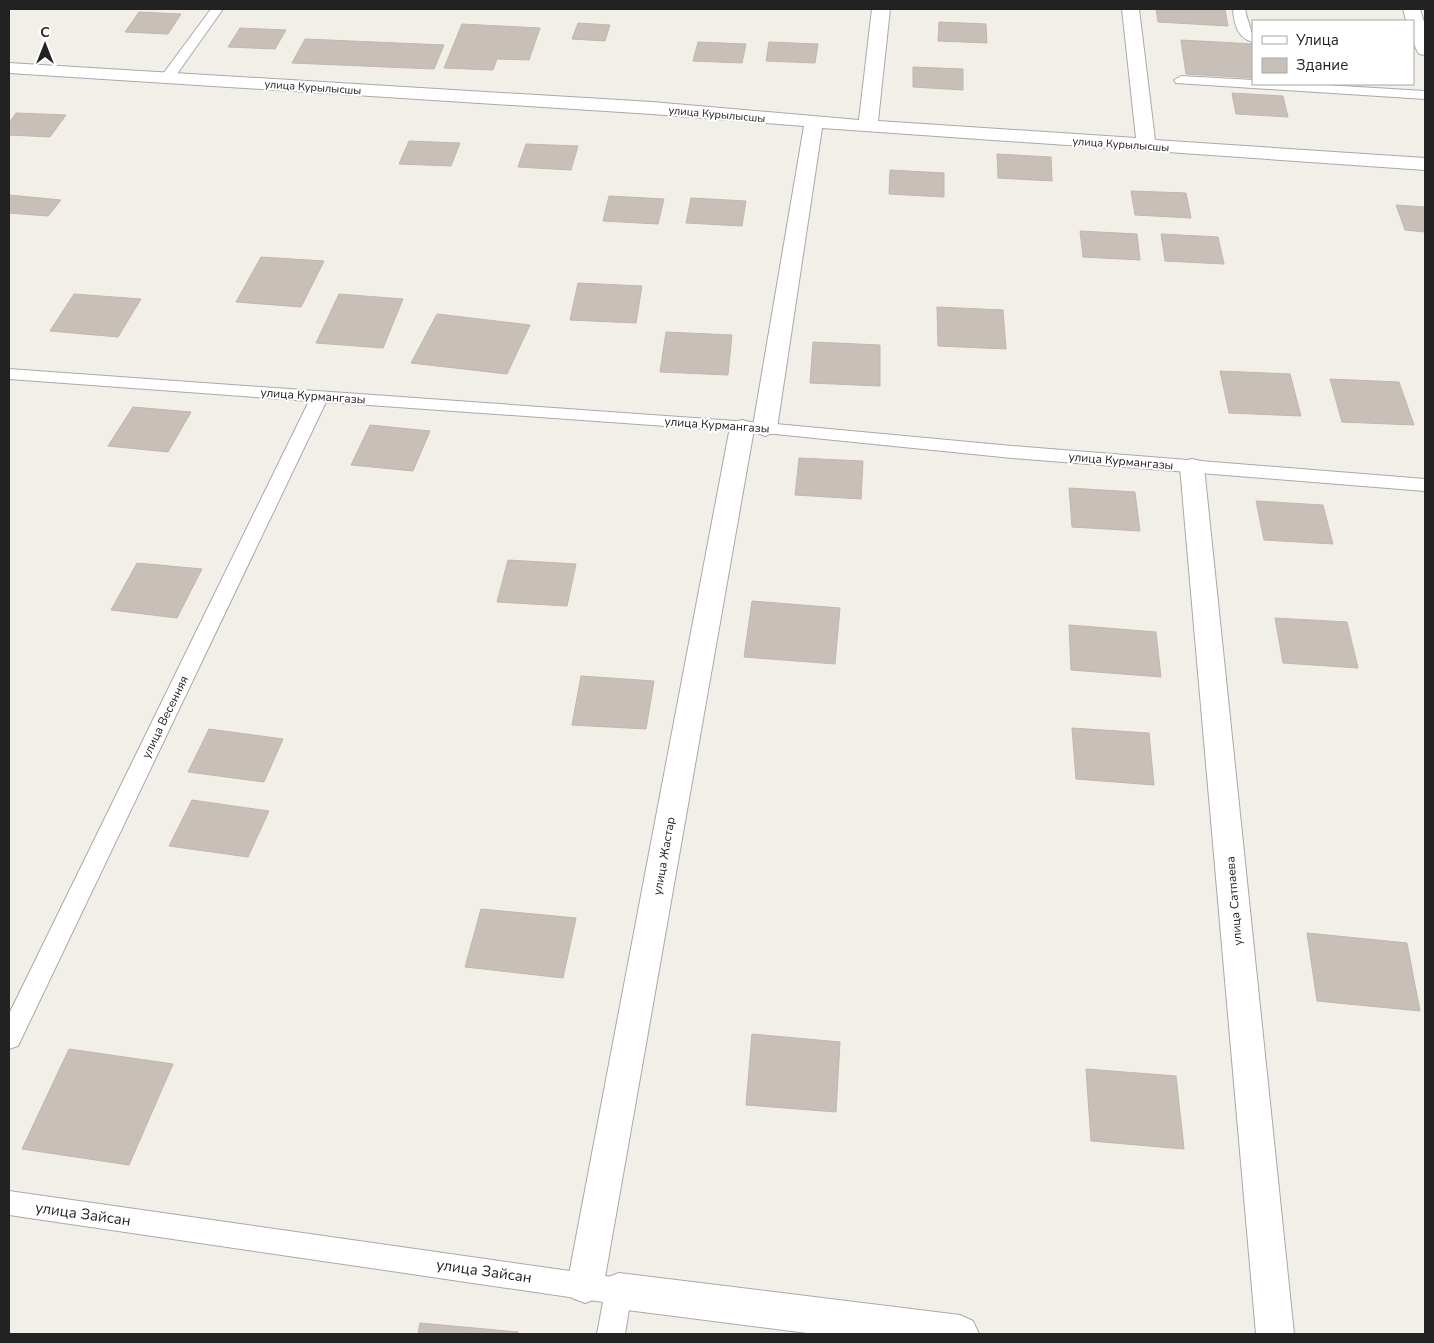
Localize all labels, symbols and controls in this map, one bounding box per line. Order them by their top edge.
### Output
north arrow [20,20,70,70]
legend [1252,20,1414,85]
text: С [40,23,50,42]
text: Улица [1295,30,1339,50]
text: Здание [1296,55,1348,75]
street label: улица Курылысшы [264,77,362,98]
street label: улица Курылысшы [668,103,766,126]
street label: улица Курылысшы [1072,134,1170,155]
street label: улица Курмангазы [260,384,366,408]
street label: улица Курмангазы [664,413,770,437]
street label: улица Курмангазы [1068,448,1174,474]
street label: улица Весенняя [138,673,192,761]
street label: улица Жастар [649,816,679,896]
street label: улица Сатпаева [1222,856,1246,946]
street label: улица Зайсан [34,1197,132,1231]
street label: улица Зайсан [435,1254,533,1288]

